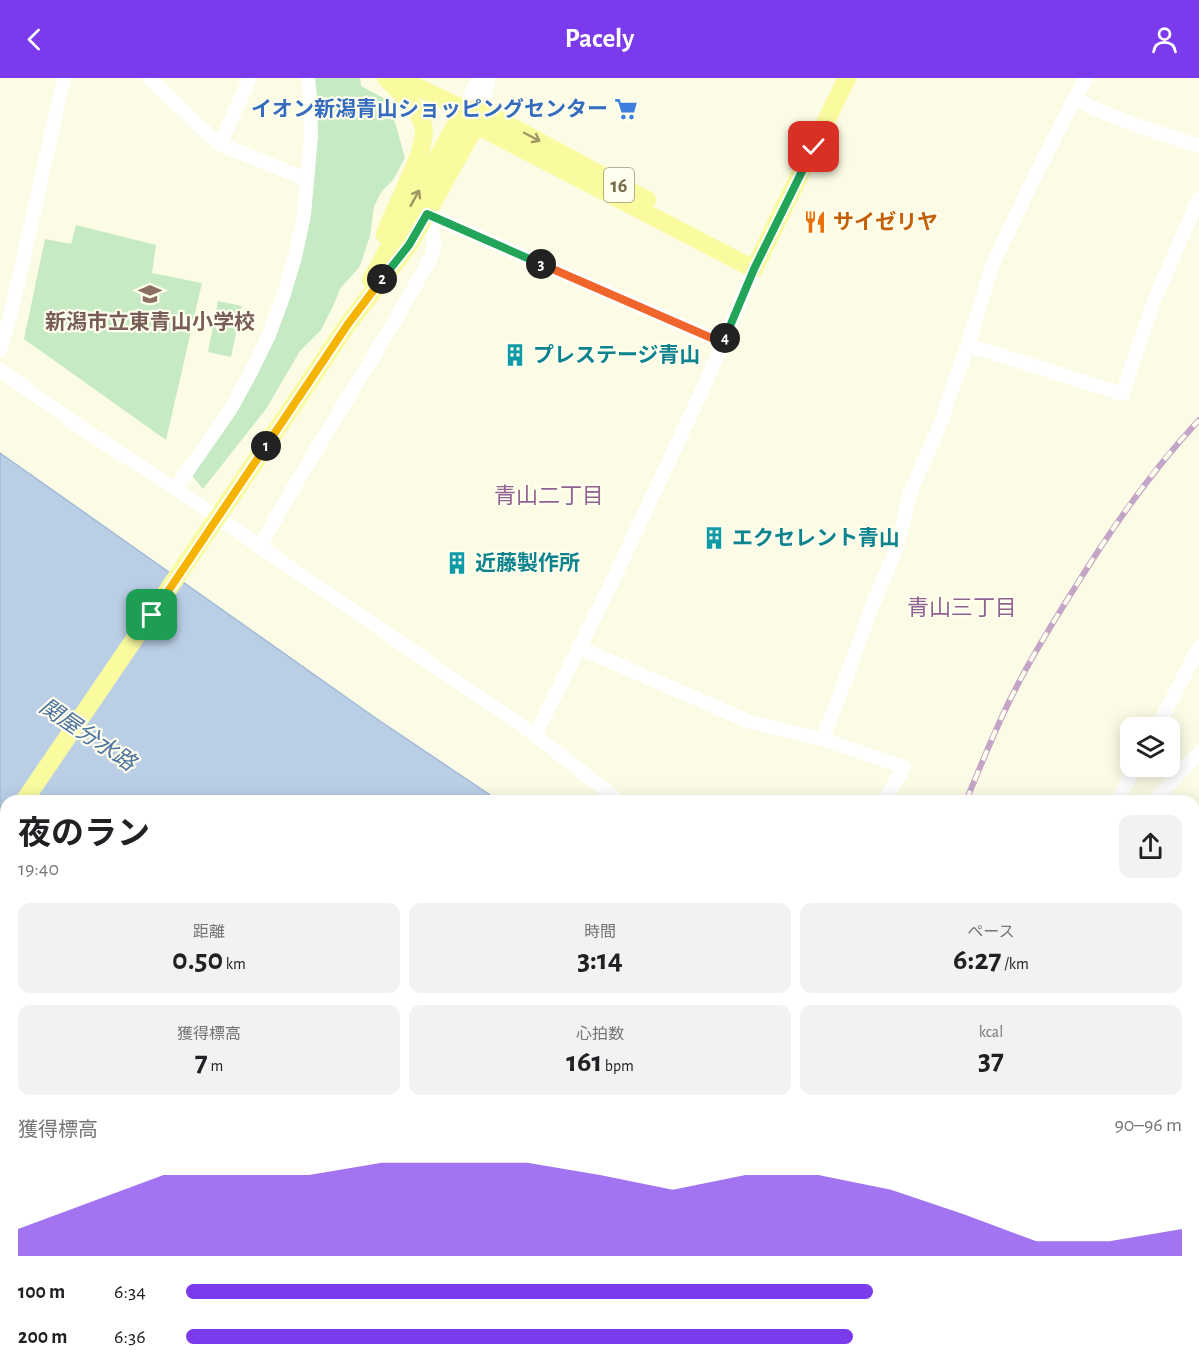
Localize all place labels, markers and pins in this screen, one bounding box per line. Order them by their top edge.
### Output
supermarket icon: イオン新潟青山ショッピングセンター [613,96,639,122]
place label: イオン新潟青山ショッピングセンター [251,97,608,120]
pin [788,121,839,172]
restaurant icon: サイゼリヤ [802,209,828,235]
place label: サイゼリヤ [833,210,938,233]
pin: 3 [526,249,556,279]
pin: 2 [367,264,397,294]
school or university icon: 新潟市立東青山小学校 [137,281,163,307]
place label: 新潟市立東青山小学校 [45,310,255,333]
pin: 4 [710,323,740,353]
building icon: プレステージ青山 [502,342,528,368]
place label: プレステージ青山 [533,344,701,366]
pin: 1 [251,431,281,461]
building icon: エクセレント青山 [701,525,727,551]
place label: エクセレント青山 [732,527,900,549]
building icon: 近藤製作所 [444,550,470,576]
place label: 近藤製作所 [475,551,580,574]
pin [126,589,177,640]

